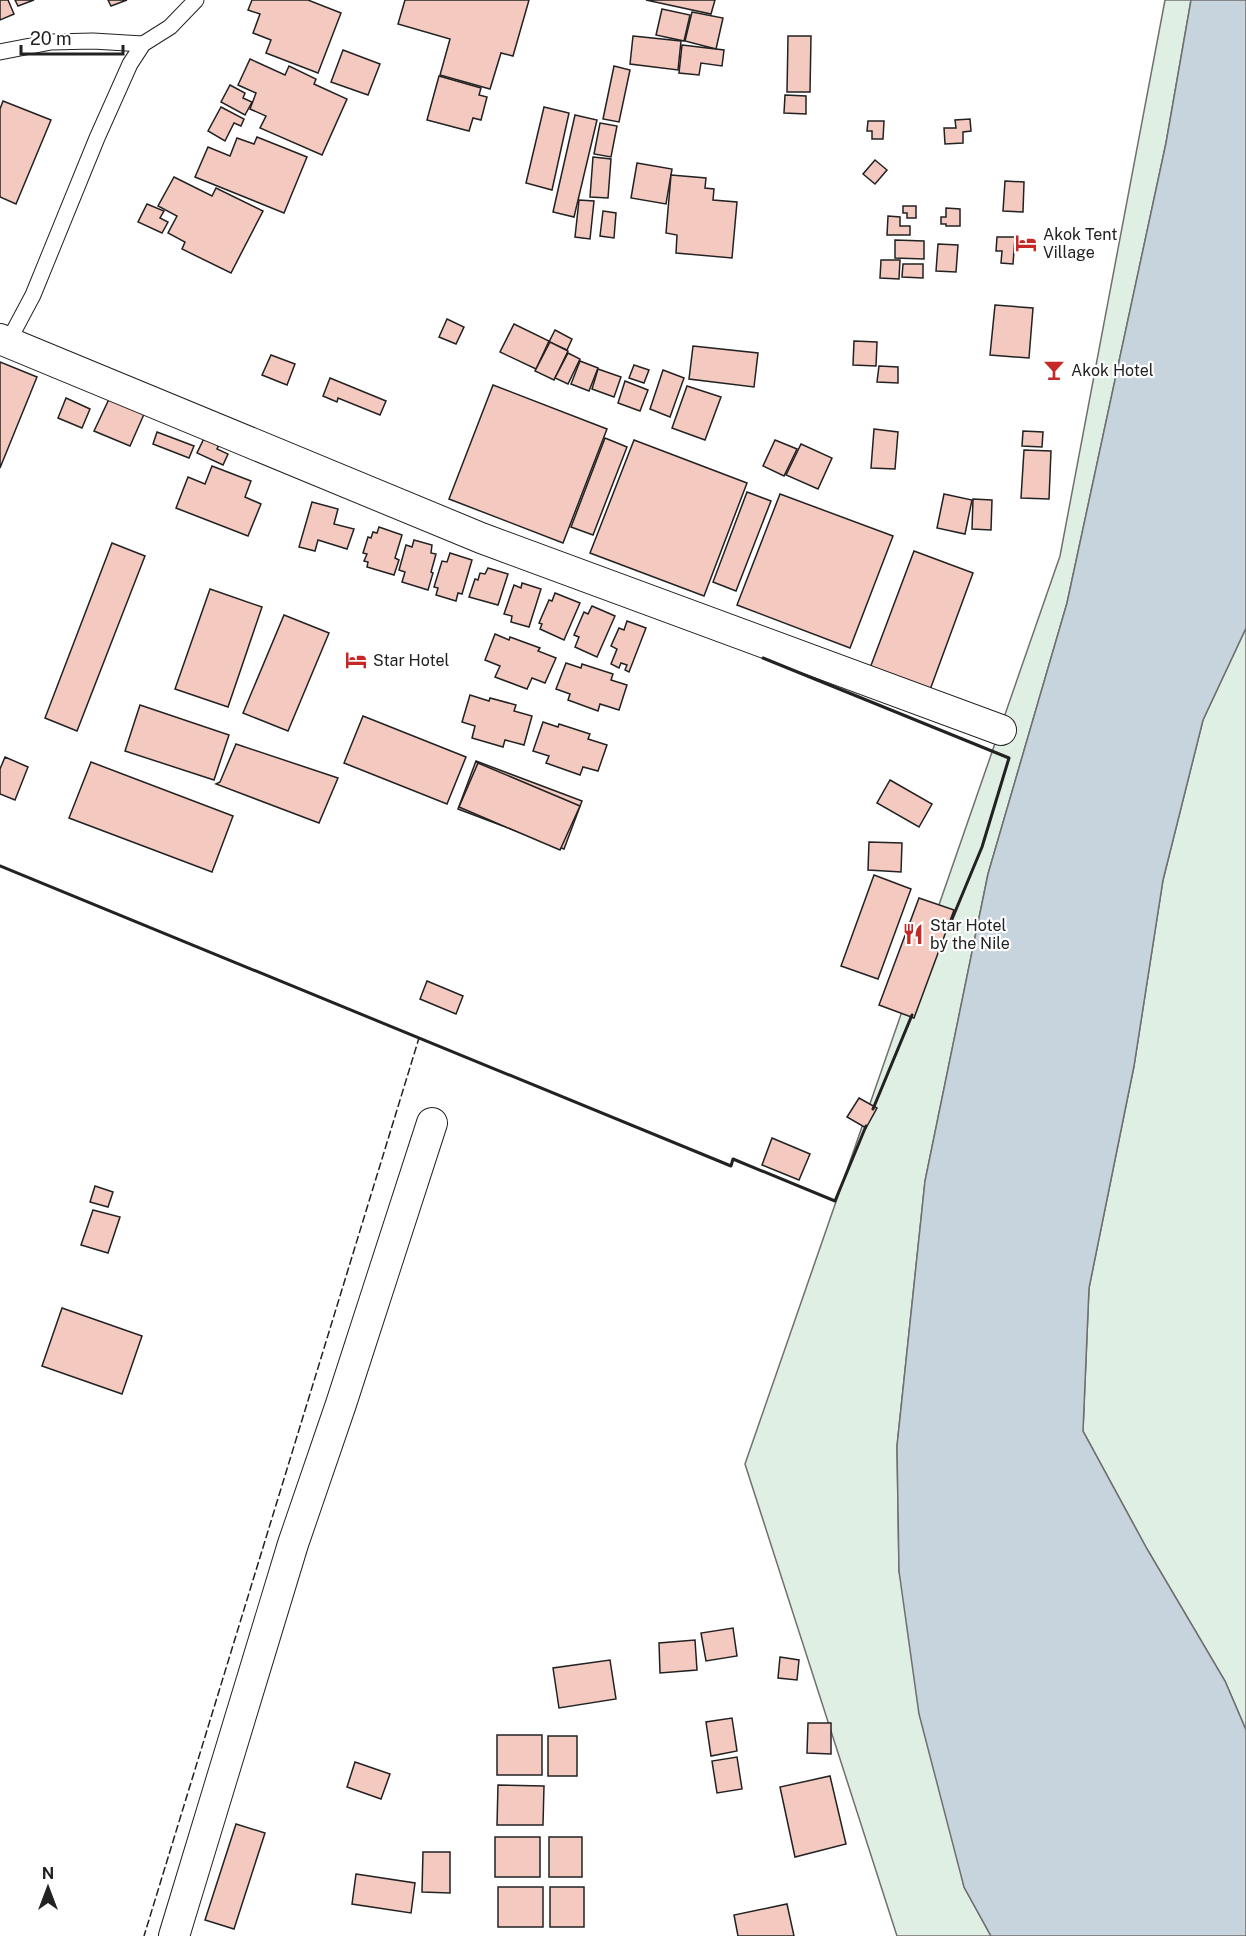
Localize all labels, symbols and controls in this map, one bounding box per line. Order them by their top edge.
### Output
scale bar [21,18,123,56]
text: 20 m [30,28,72,49]
place label: Akok Tent Village [1043,225,1117,262]
hotel icon: Akok Tent Village [1014,231,1038,255]
bar icon: Akok Hotel [1042,358,1066,382]
place label: Akok Hotel [1071,361,1154,380]
hotel icon: Star Hotel [344,648,368,672]
place label: Star Hotel [373,651,449,670]
place label: Star Hotel by the Nile [930,916,1010,953]
restaurant icon: Star Hotel by the Nile [901,922,925,946]
north arrow [18,1858,78,1918]
text: N [42,1864,54,1883]

